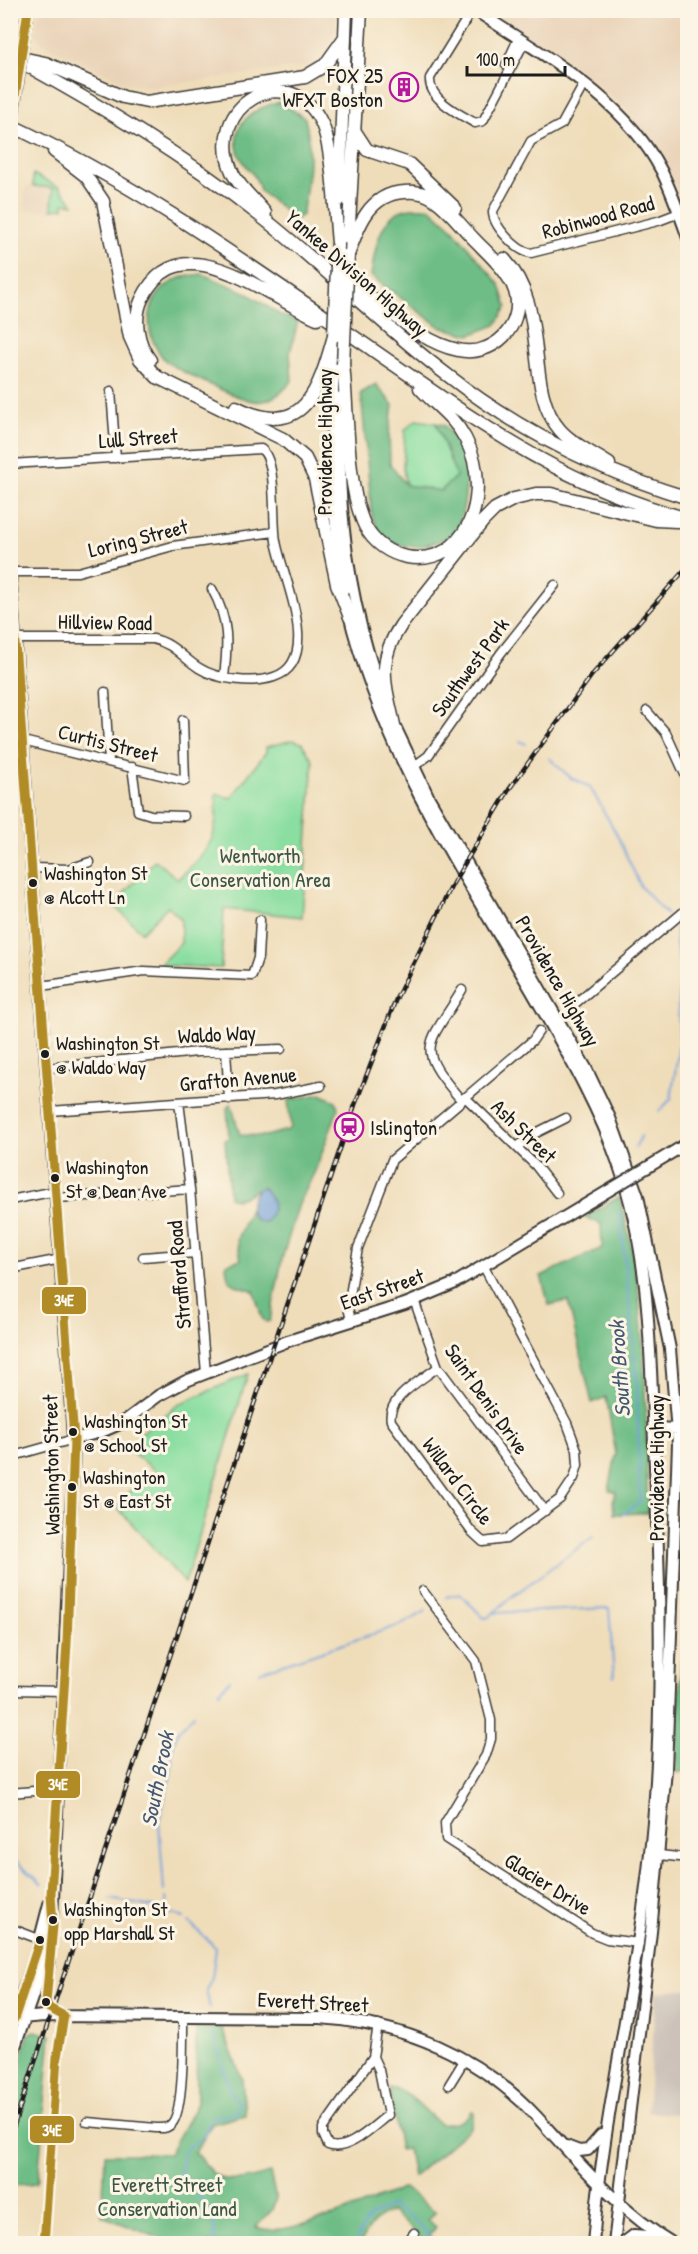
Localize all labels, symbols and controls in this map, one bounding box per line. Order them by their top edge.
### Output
scale bar [467,39,564,77]
text: 100 m [476,47,515,72]
place label: FOX 25 WFXT Boston [283,61,383,114]
building icon: FOX 25 WFXT Boston [388,71,420,103]
street label: Robinwood Road [539,188,657,246]
street label: Yankee Division Highway [279,203,435,343]
street label: Providence Highway [310,369,339,515]
street label: Lull Street [98,421,179,455]
street label: Loring Street [85,511,192,564]
street label: Hillview Road [58,607,152,637]
street label: Southwest Park [424,611,516,722]
street label: Curtis Street [55,717,162,770]
park label: Wentworth Conservation Area [190,841,330,894]
place label: Washington St @ Alcott Ln [44,859,148,910]
marker: Washington St @ Alcott Ln [27,877,39,889]
street label: Providence Highway [509,910,607,1052]
street label: Waldo Way [177,1017,257,1051]
place label: Washington St @ Waldo Way [56,1029,160,1080]
marker: Washington St @ Waldo Way [39,1048,51,1060]
street label: Grafton Avenue [178,1059,298,1099]
street label: Ash Street [485,1092,564,1170]
station icon: Islington [333,1111,365,1143]
place label: Islington [370,1113,437,1142]
place label: Washington St @ Dean Ave [66,1153,167,1204]
marker: Washington St @ Dean Ave [49,1172,61,1184]
street label: Strafford Road [160,1220,198,1330]
street label: East Street [336,1261,428,1317]
line badge: 34E [41,1286,87,1315]
text: 34E [54,1289,75,1311]
water label: South Brook [601,1318,637,1418]
street label: Saint Denis Drive [438,1338,536,1460]
street label: Washington Street [35,1394,67,1536]
street label: Providence Highway [642,1395,671,1541]
place label: Washington St @ School St [84,1407,188,1458]
marker: Washington St @ School St [67,1426,79,1438]
street label: Willard Circle [416,1431,500,1531]
place label: Washington St @ East St [83,1463,172,1514]
marker: Washington St @ East St [66,1481,78,1493]
water label: South Brook [133,1727,181,1829]
line badge: 34E [35,1770,81,1799]
text: 34E [48,1773,69,1795]
street label: Glacier Drive [499,1846,597,1922]
place label: Washington St opp Marshall St [64,1895,176,1946]
marker: Washington St opp Marshall St [47,1914,59,1926]
unlabelled marker [34,1934,46,1946]
street label: Everett Street [257,1985,370,2019]
unlabelled marker [40,1996,52,2008]
line badge: 34E [29,2115,75,2144]
text: 34E [42,2119,63,2141]
park label: Everett Street Conservation Land [97,2170,237,2223]

